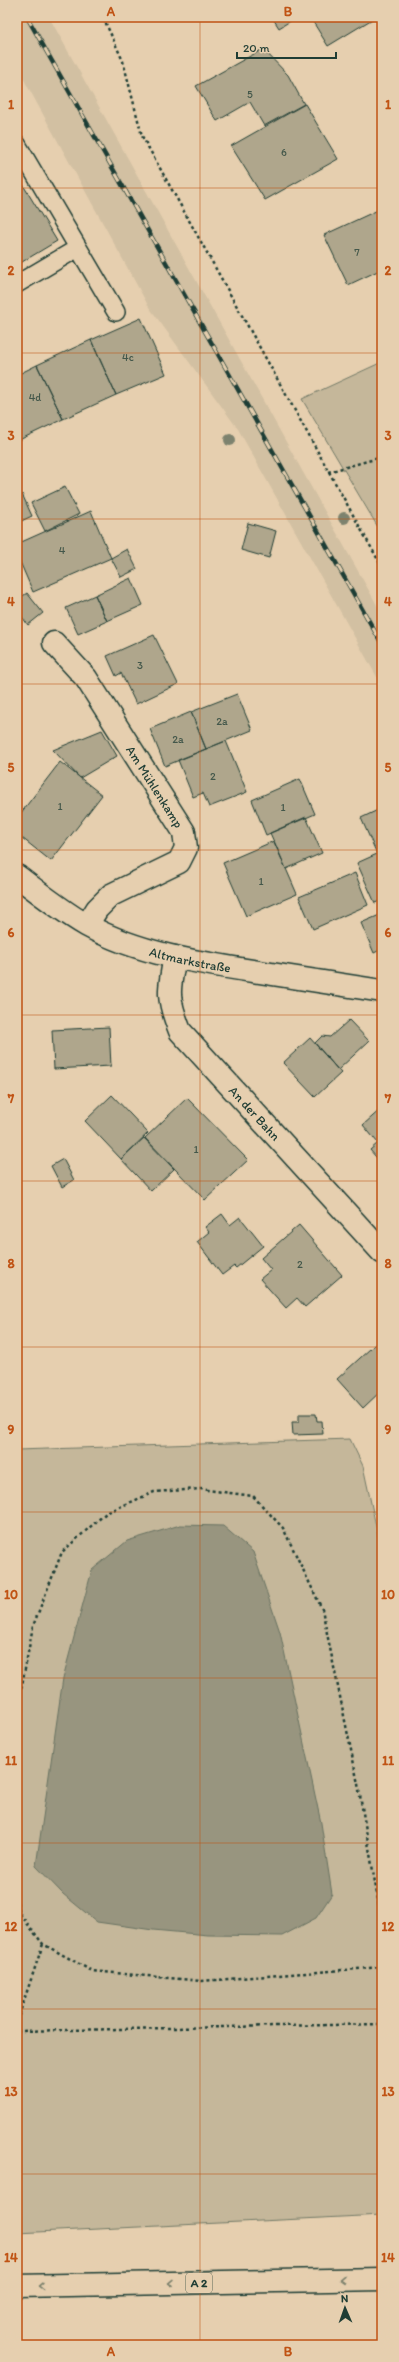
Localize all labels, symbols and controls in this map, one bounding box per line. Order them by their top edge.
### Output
text: A [106,4,116,19]
text: B [284,4,293,19]
scale bar [237,34,336,60]
text: 20 m [243,41,270,55]
house number: 5 [247,88,253,101]
text: 1 [8,97,14,112]
text: 1 [385,97,391,112]
house number: 6 [281,146,287,159]
house number: 7 [354,246,360,259]
text: 2 [8,263,15,278]
text: 2 [385,263,392,278]
house number: 4c [122,351,134,364]
house number: 4d [29,391,41,404]
text: 3 [7,428,15,443]
text: 3 [384,428,392,443]
house number: 4 [59,544,66,557]
text: 4 [7,594,15,609]
text: 4 [384,594,392,609]
house number: 3 [137,659,143,672]
house number: 2a [216,715,228,728]
house number: 2a [172,733,184,746]
street label: Am Mühlenkamp [123,743,186,831]
text: 5 [8,760,15,775]
text: 5 [385,760,392,775]
house number: 2 [210,770,216,783]
house number: 1 [57,800,63,813]
house number: 1 [280,801,286,814]
house number: 1 [258,875,264,888]
text: 6 [8,925,15,940]
text: 6 [385,925,392,940]
street label: Altmarkstraße [148,944,232,976]
street label: An der Bahn [226,1083,283,1144]
text: 7 [7,1091,15,1106]
text: 7 [384,1091,392,1106]
house number: 1 [193,1143,199,1156]
text: 8 [7,1256,15,1271]
text: 8 [384,1256,392,1271]
house number: 2 [297,1258,303,1271]
text: 9 [8,1422,15,1437]
text: 9 [385,1422,392,1437]
text: 10 [4,1587,18,1602]
text: 10 [381,1587,395,1602]
text: 11 [5,1753,17,1768]
text: 11 [382,1753,394,1768]
text: 12 [5,1919,18,1934]
text: 12 [382,1919,395,1934]
text: 13 [4,2084,18,2099]
text: 13 [381,2084,395,2099]
text: 14 [4,2250,18,2265]
text: 14 [381,2250,395,2265]
road number: A 2 [186,2273,212,2293]
one-way arrow [340,2276,346,2284]
one-way arrow [168,2279,174,2287]
one-way arrow [38,2282,44,2290]
north arrow [325,2288,365,2328]
text: N [341,2292,349,2305]
text: A [106,2344,116,2359]
text: B [284,2344,293,2359]

